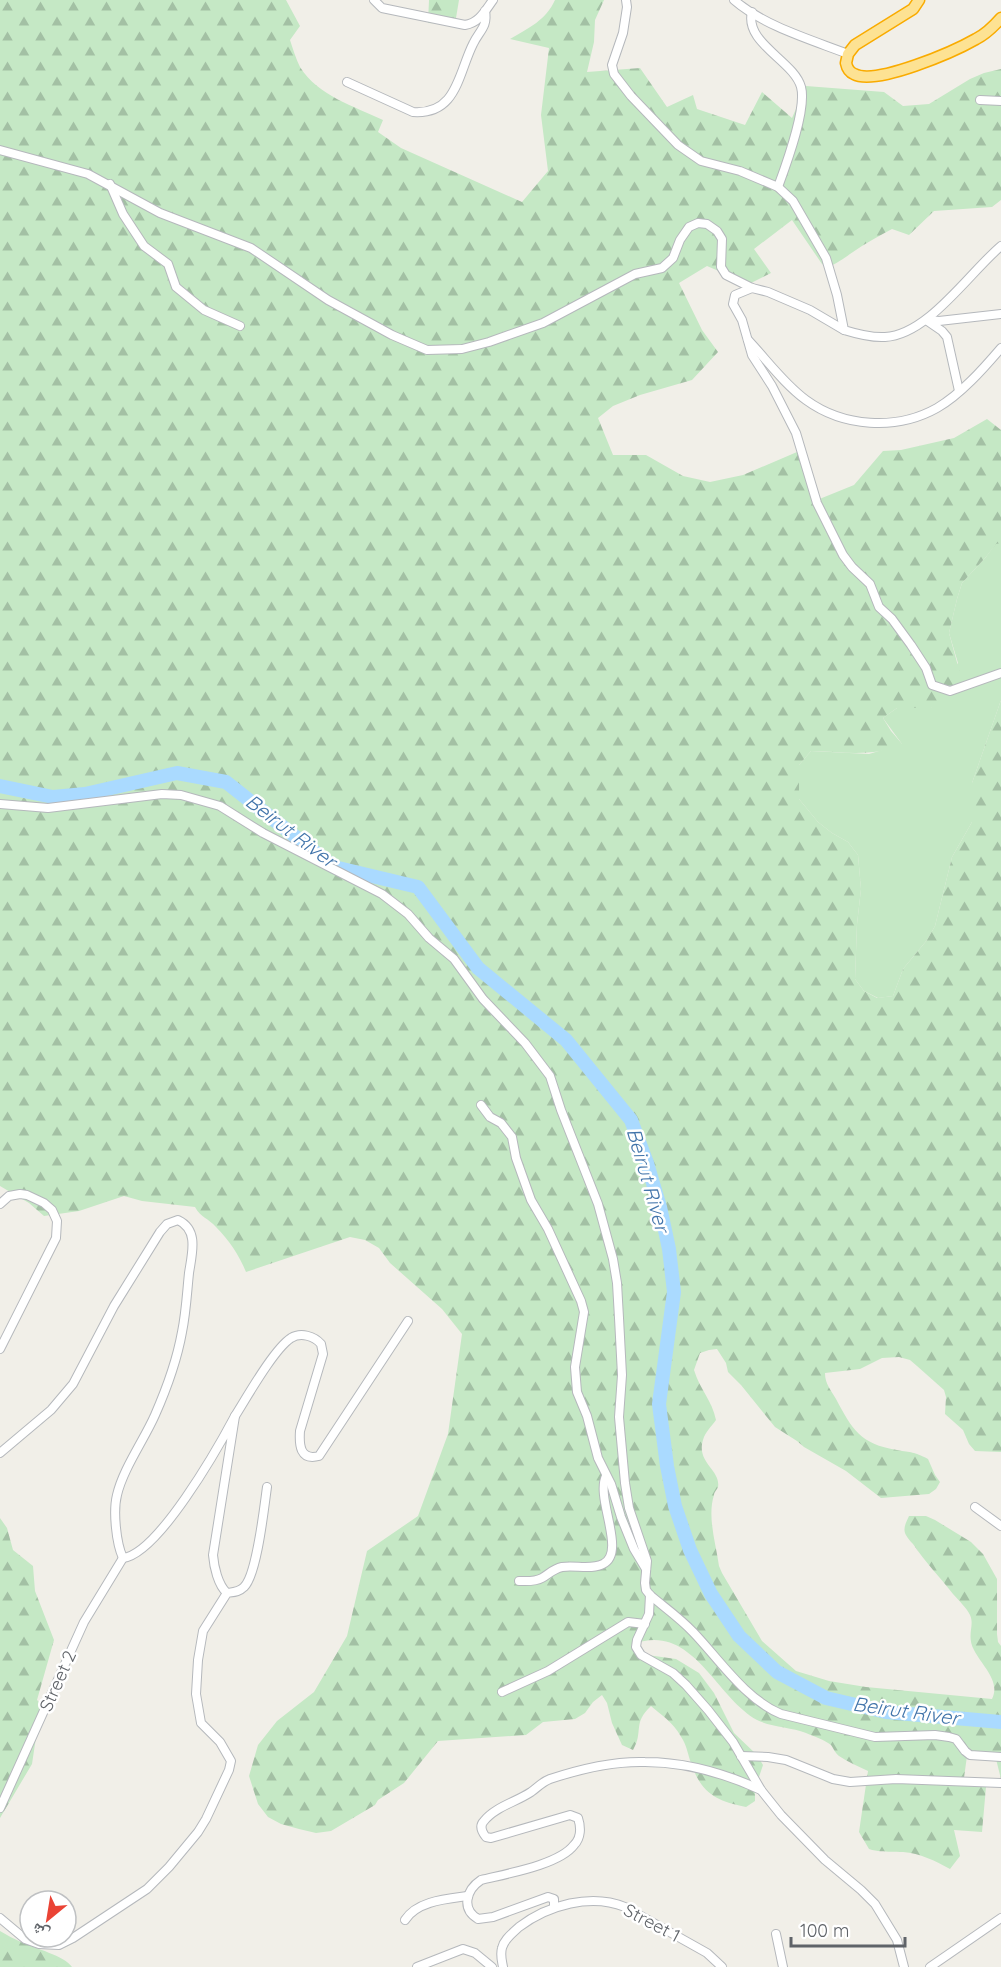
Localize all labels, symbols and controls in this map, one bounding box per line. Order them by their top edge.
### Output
water label: Beirut River [241,788,343,874]
water label: Beirut River [622,1125,676,1237]
street label: Street 2 [34,1647,81,1715]
water label: Beirut River [851,1691,963,1731]
north arrow [18,1889,78,1949]
street label: Street 1 [620,1898,684,1947]
scale bar [791,1910,905,1948]
text: ش [28,1919,53,1945]
text: 100 m [800,1919,849,1942]

